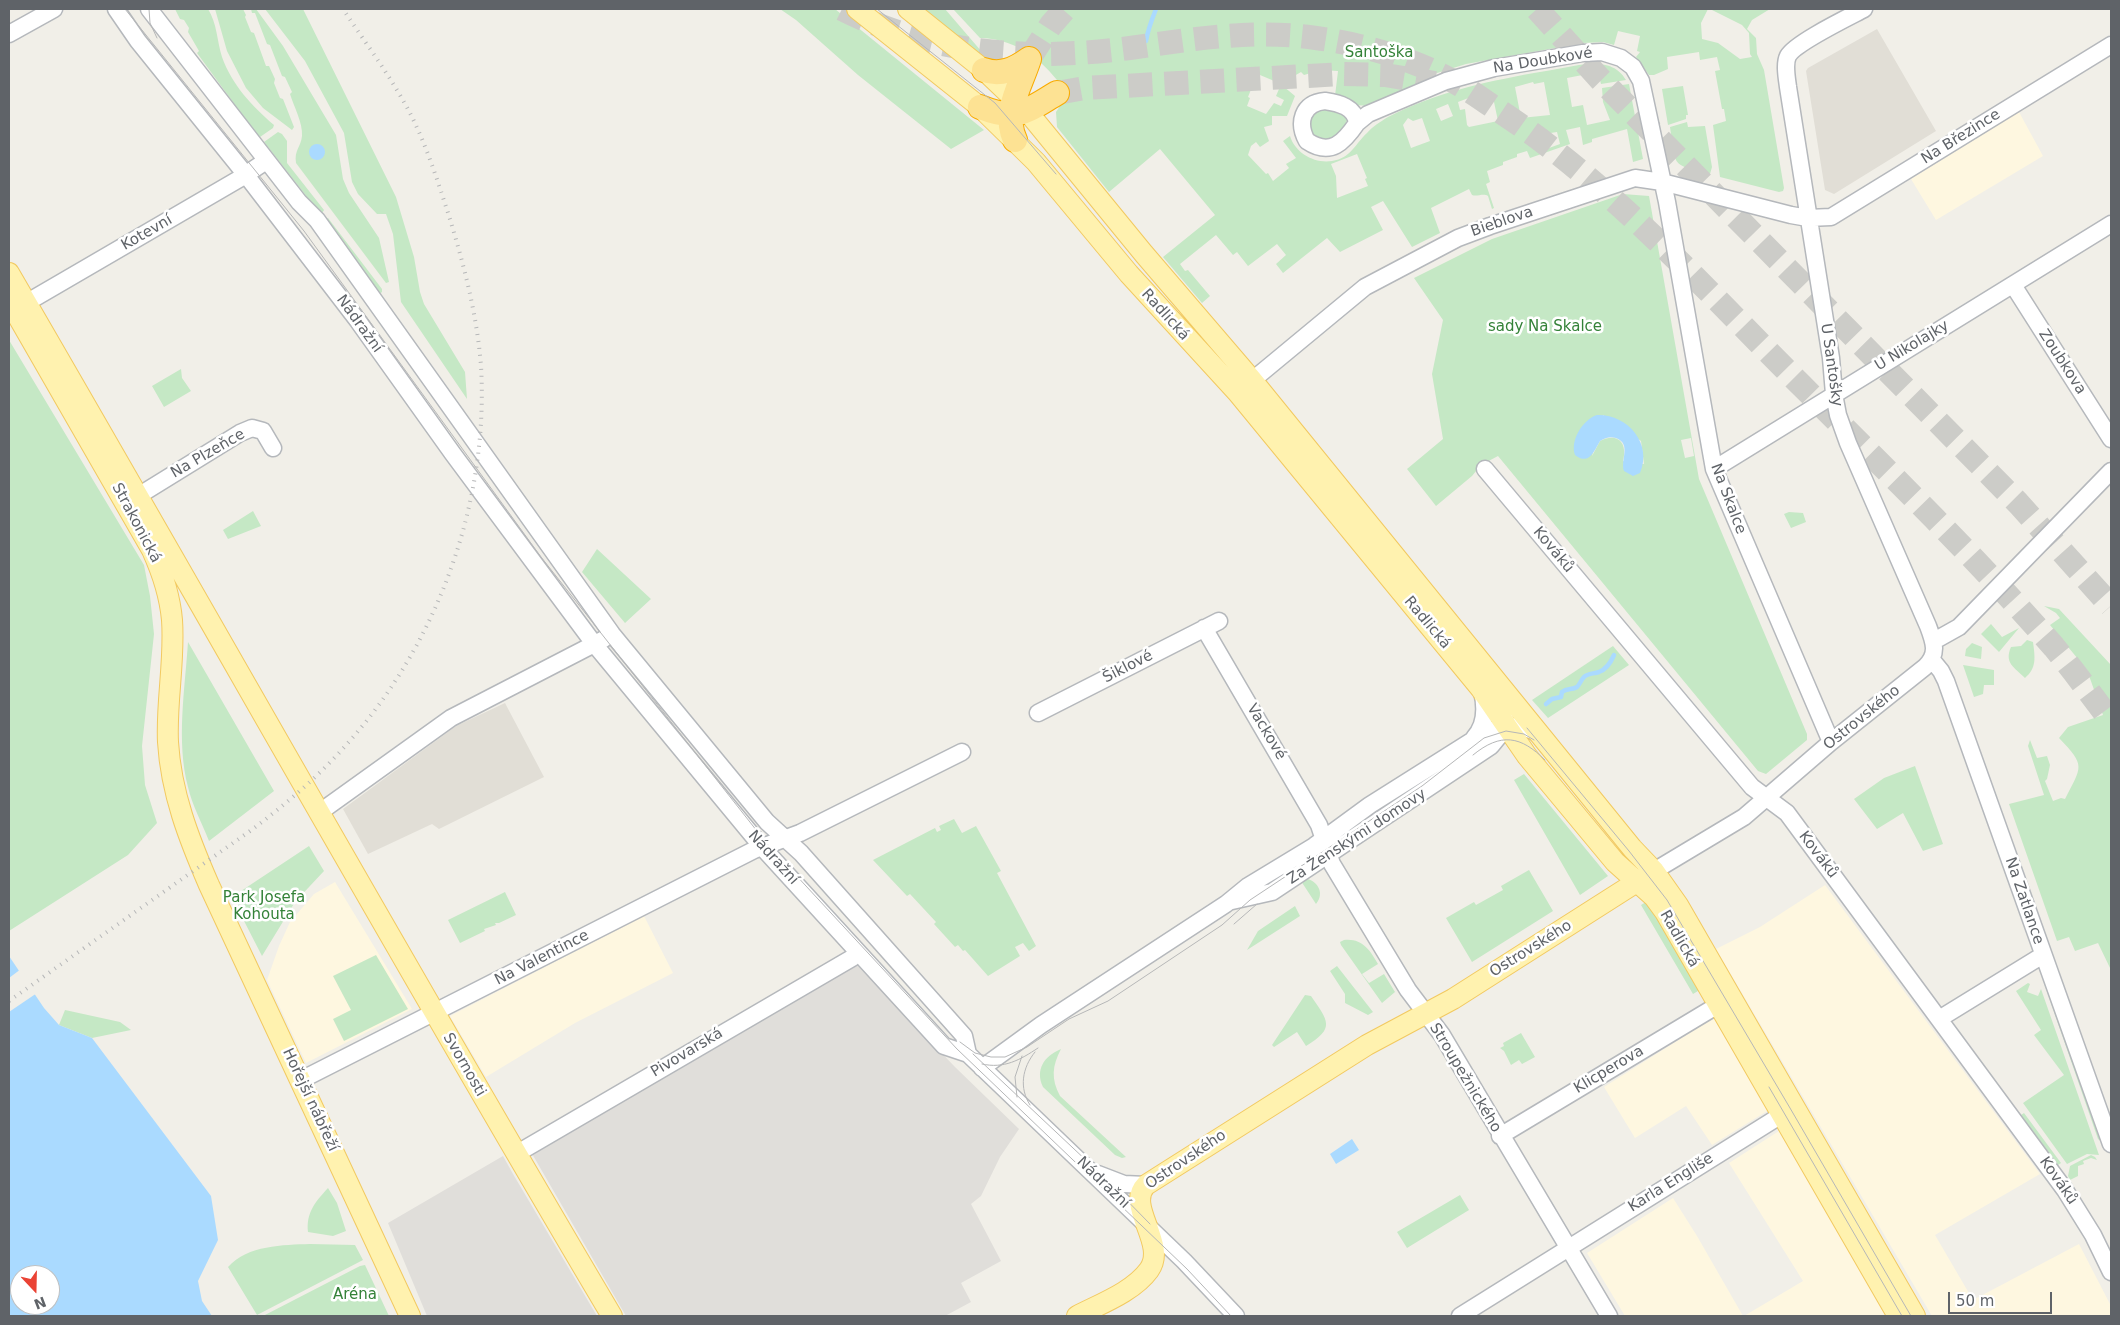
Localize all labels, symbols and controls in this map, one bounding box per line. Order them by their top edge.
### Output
park label: Santoška [1345,44,1413,62]
street label: Na Doubkové [1492,44,1594,78]
street label: Na Březince [1918,106,2004,168]
street label: Bieblova [1469,203,1535,241]
street label: Kotevní [118,211,176,255]
street label: Radlická [1137,286,1193,344]
street label: Nádražní [332,292,386,356]
street label: U Nikolajky [1872,317,1952,375]
park label: sady Na Skalce [1488,318,1602,336]
street label: U Santošky [1816,322,1846,408]
street label: Zoubkova [2034,326,2090,398]
street label: Na Plzeňce [168,426,248,482]
street label: Na Skalce [1706,461,1750,537]
street label: Strakonická [107,480,165,566]
street label: Kováků [1529,524,1577,576]
street label: Radlická [1400,593,1454,653]
street label: Šiklové [1100,647,1156,687]
street label: Ostrovského [1820,682,1904,754]
street label: Vackové [1242,701,1290,763]
street label: Za Ženskými domovy [1284,785,1430,889]
street label: Nádražní [744,827,802,889]
street label: Kováků [1795,828,1841,882]
street label: Na Zatlance [2001,855,2047,947]
park label: Park Josefa Kohouta [223,889,305,924]
street label: Radlická [1655,907,1703,971]
street label: Ostrovského [1487,917,1575,981]
street label: Na Valentince [492,927,592,989]
street label: Stroupežnického [1425,1020,1505,1136]
street label: Pivovarská [648,1025,726,1081]
street label: Svornosti [439,1030,489,1100]
street label: Klicperova [1571,1042,1647,1098]
street label: Hořejší nábřeží [278,1046,342,1154]
street label: Ostrovského [1142,1126,1230,1194]
street label: Karla Engliše [1625,1150,1717,1216]
street label: Nádražní [1073,1153,1133,1213]
street label: Kováků [2035,1154,2081,1208]
north arrow [10,1265,60,1315]
scale bar [1950,1282,2054,1314]
park label: Aréna [333,1286,377,1304]
text: 50 m [1956,1292,1994,1310]
text: N [32,1294,48,1313]

